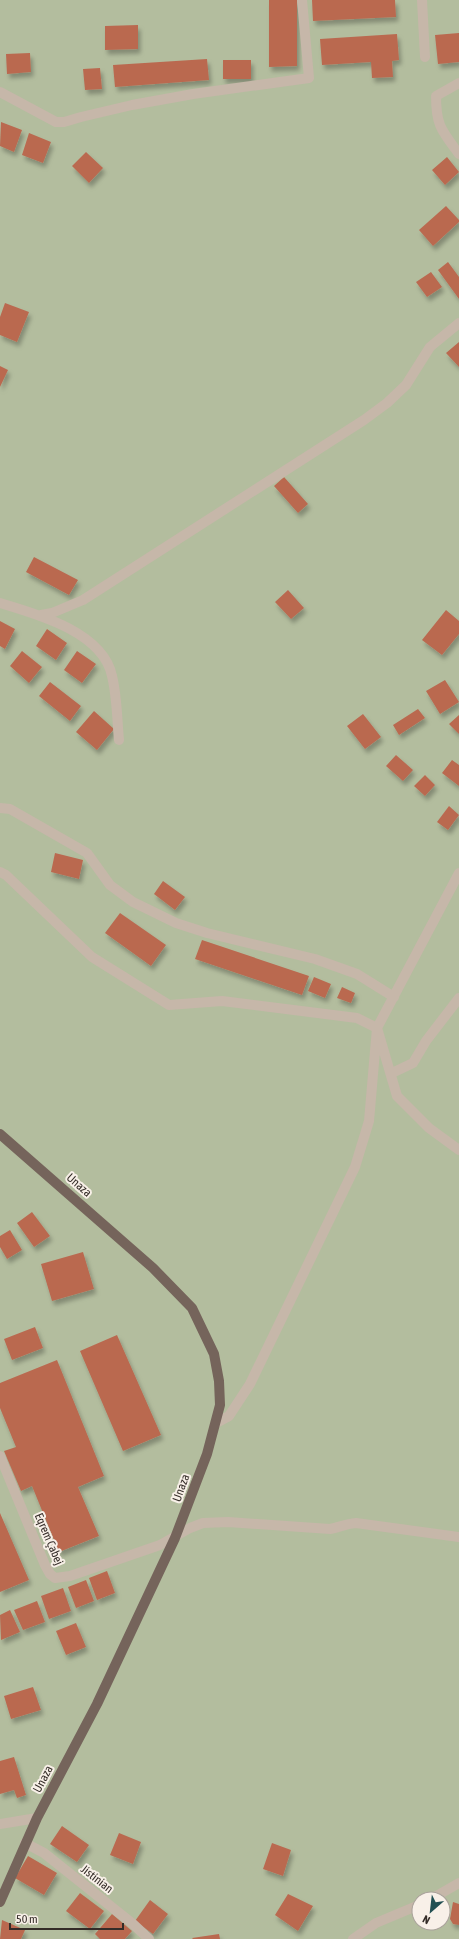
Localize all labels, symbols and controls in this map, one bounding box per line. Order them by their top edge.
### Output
street label: Unaza [64,1170,94,1200]
street label: Unaza [170,1472,192,1504]
street label: Eqrem Çabej [32,1511,66,1567]
street label: Unaza [30,1763,56,1795]
street label: Jistinian [78,1862,116,1896]
north arrow [411,1891,451,1931]
scale bar [10,1905,123,1931]
text: 50 m [16,1912,38,1926]
text: N [421,1913,432,1927]

